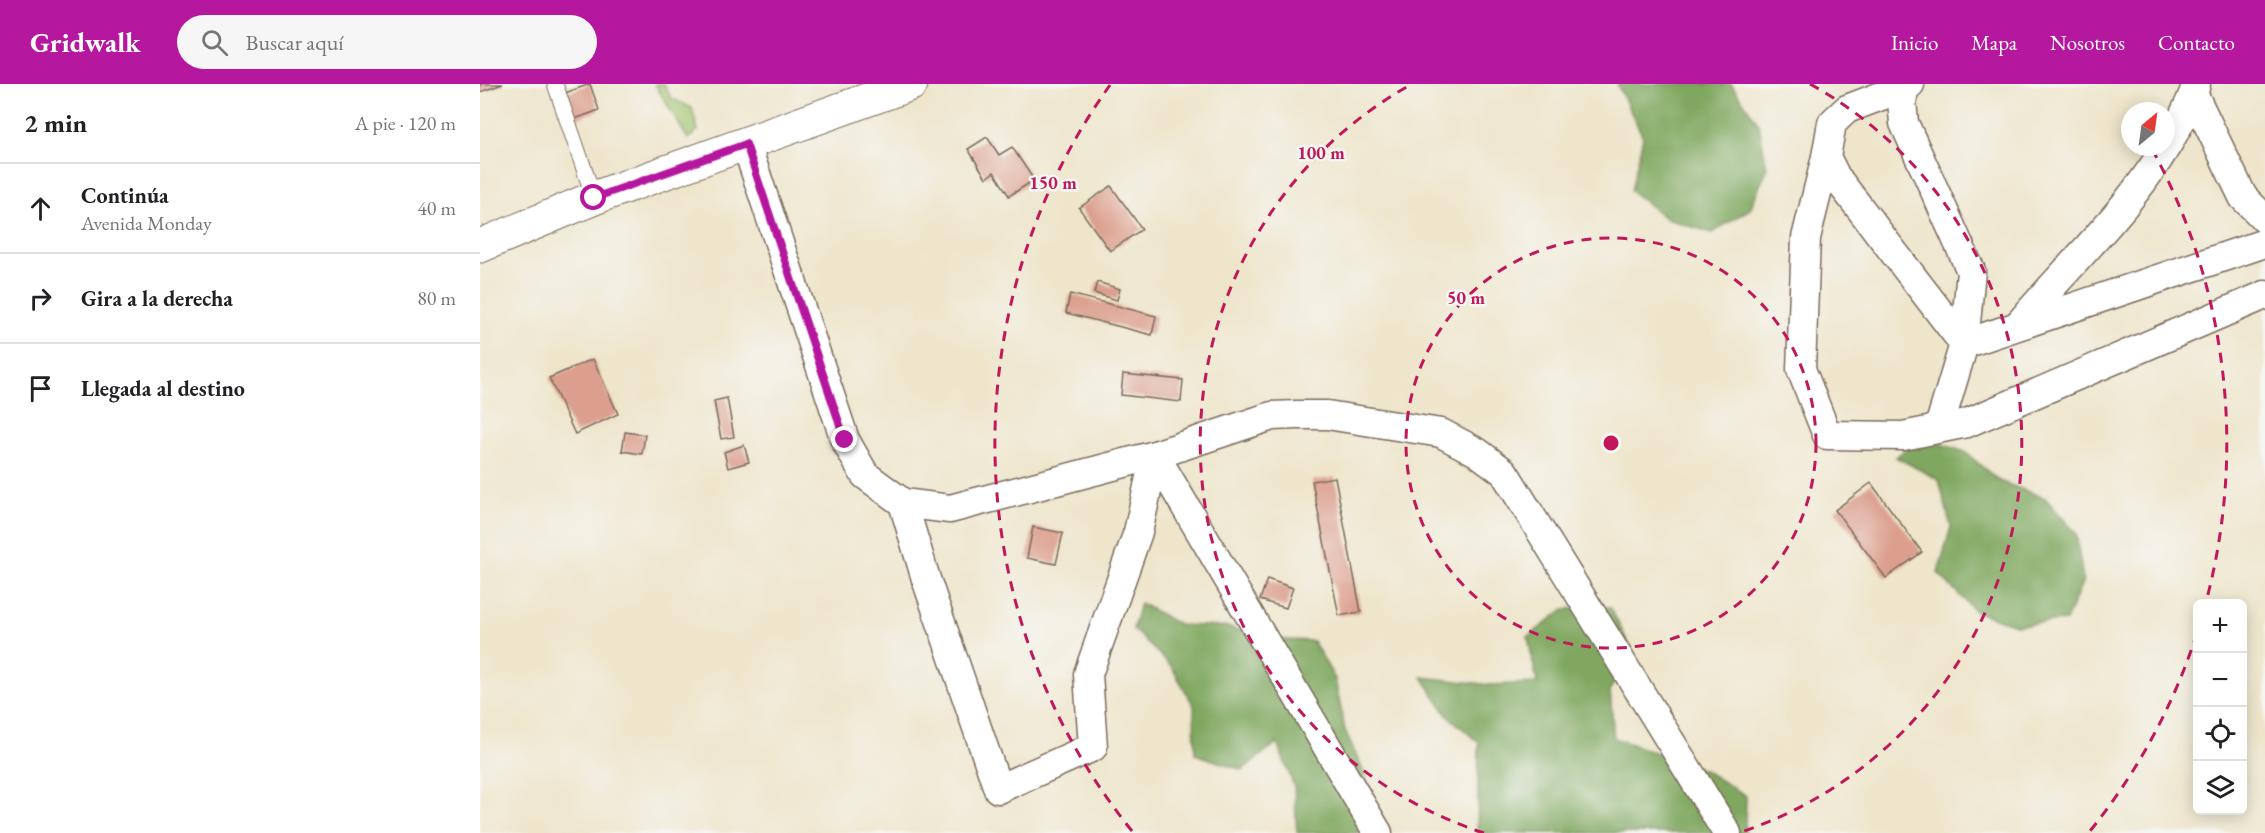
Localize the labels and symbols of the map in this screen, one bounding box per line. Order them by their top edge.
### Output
north arrow [2121,102,2175,156]
text: 100 m [1297,141,1345,164]
text: 150 m [1029,171,1077,194]
route start [580,184,606,210]
text: 50 m [1447,286,1485,309]
route end [831,426,857,452]
centre of rings [1601,433,1621,453]

